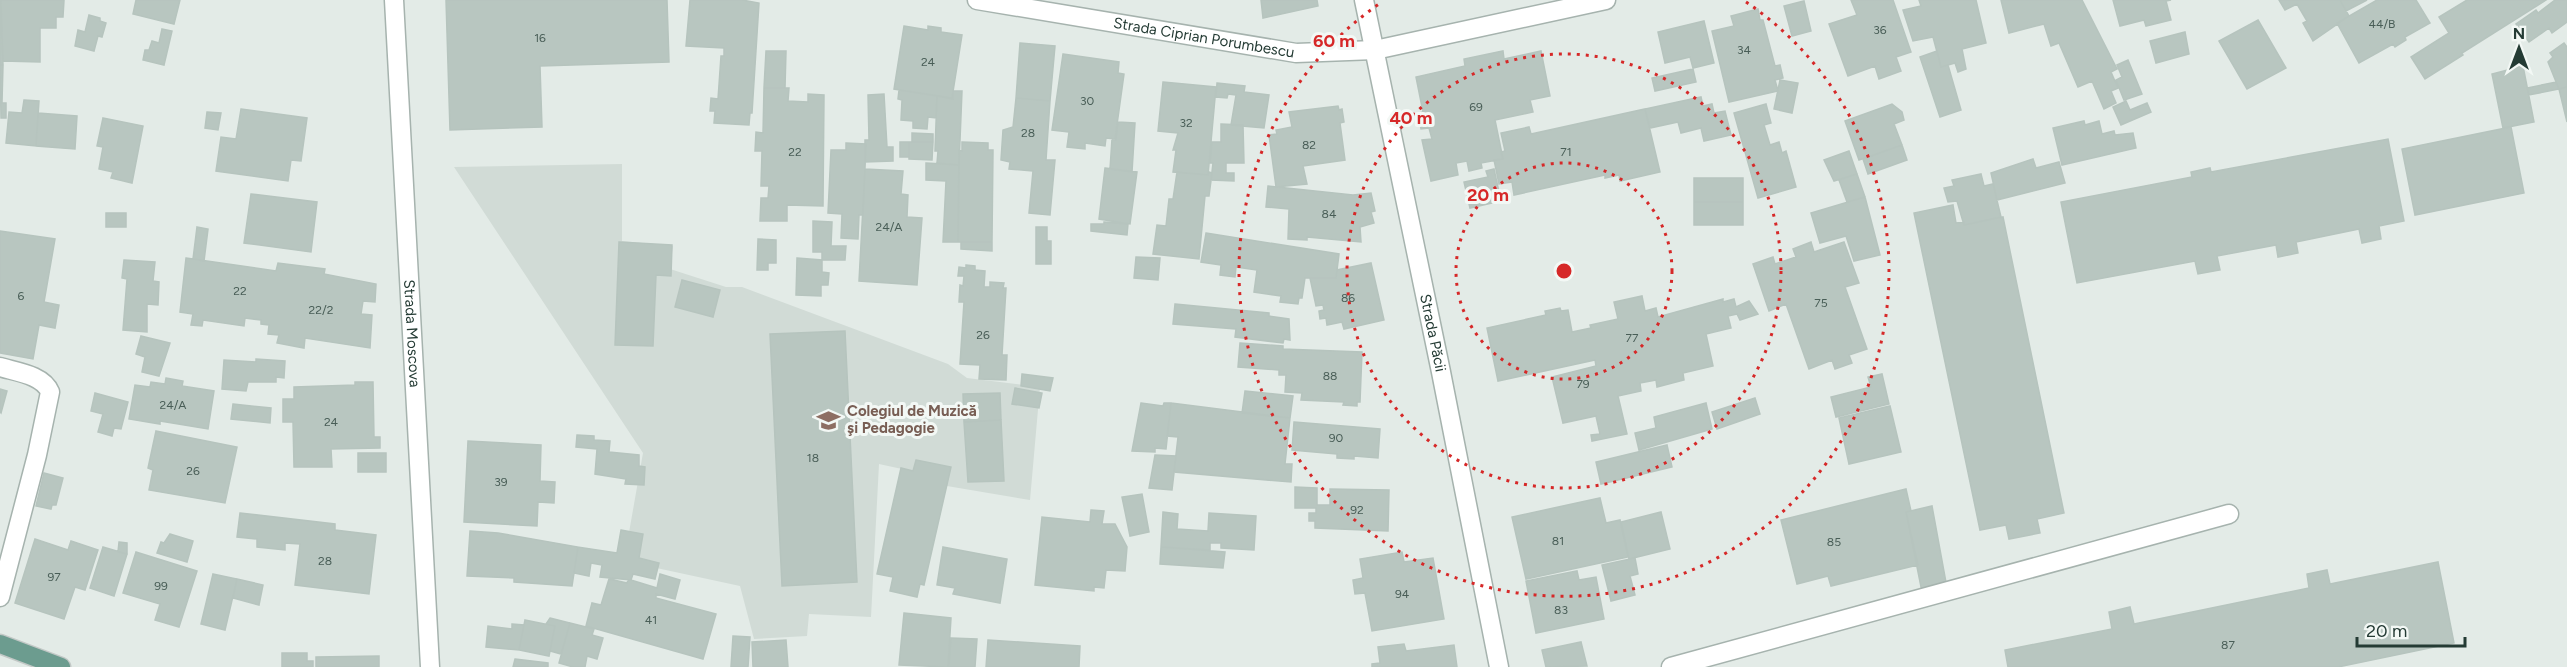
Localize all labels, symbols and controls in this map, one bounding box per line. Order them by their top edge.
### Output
street label: Strada Ciprian Porumbescu [1112,14,1296,62]
house number: 44/B [2369,17,2395,31]
north arrow [2489,18,2549,78]
house number: 36 [1873,23,1887,37]
text: N [2513,24,2525,43]
text: 60 m [1313,30,1355,52]
house number: 16 [534,31,546,45]
house number: 34 [1737,43,1752,57]
house number: 24 [921,55,936,69]
house number: 30 [1080,94,1094,108]
house number: 69 [1469,100,1483,114]
text: 40 m [1389,107,1433,129]
house number: 32 [1179,116,1193,130]
house number: 28 [1021,126,1035,140]
house number: 82 [1302,138,1316,152]
house number: 22 [788,145,802,159]
house number: 71 [1560,145,1572,159]
text: 20 m [1467,184,1509,206]
house number: 84 [1322,207,1337,221]
house number: 24/A [876,220,902,234]
centre of rings [1554,261,1574,281]
street label: Strada Moscova [400,279,424,388]
house number: 22 [233,284,247,298]
house number: 6 [18,289,25,303]
house number: 86 [1341,291,1355,305]
street label: Strada Păcii [1416,292,1450,373]
house number: 75 [1814,296,1828,310]
house number: 22/2 [309,303,333,317]
house number: 26 [976,328,990,342]
house number: 77 [1626,331,1639,345]
house number: 88 [1323,369,1337,383]
house number: 79 [1576,377,1590,391]
house number: 24/A [160,398,186,412]
place label: Colegiul de Muzică şi Pedagogie [847,402,977,437]
school or university icon: Colegiul de Muzică şi Pedagogie [816,407,842,433]
house number: 24 [324,415,339,429]
house number: 90 [1329,431,1344,445]
house number: 18 [807,451,819,465]
house number: 26 [186,464,200,478]
house number: 39 [494,475,508,489]
house number: 92 [1350,503,1364,517]
house number: 81 [1552,534,1564,548]
house number: 85 [1827,535,1841,549]
house number: 28 [318,554,332,568]
house number: 97 [47,570,61,584]
house number: 99 [154,579,168,593]
house number: 94 [1395,587,1410,601]
house number: 83 [1554,603,1568,617]
scale bar [2357,610,2465,648]
house number: 41 [645,613,657,627]
text: 20 m [2366,620,2407,642]
house number: 87 [2221,638,2235,652]

